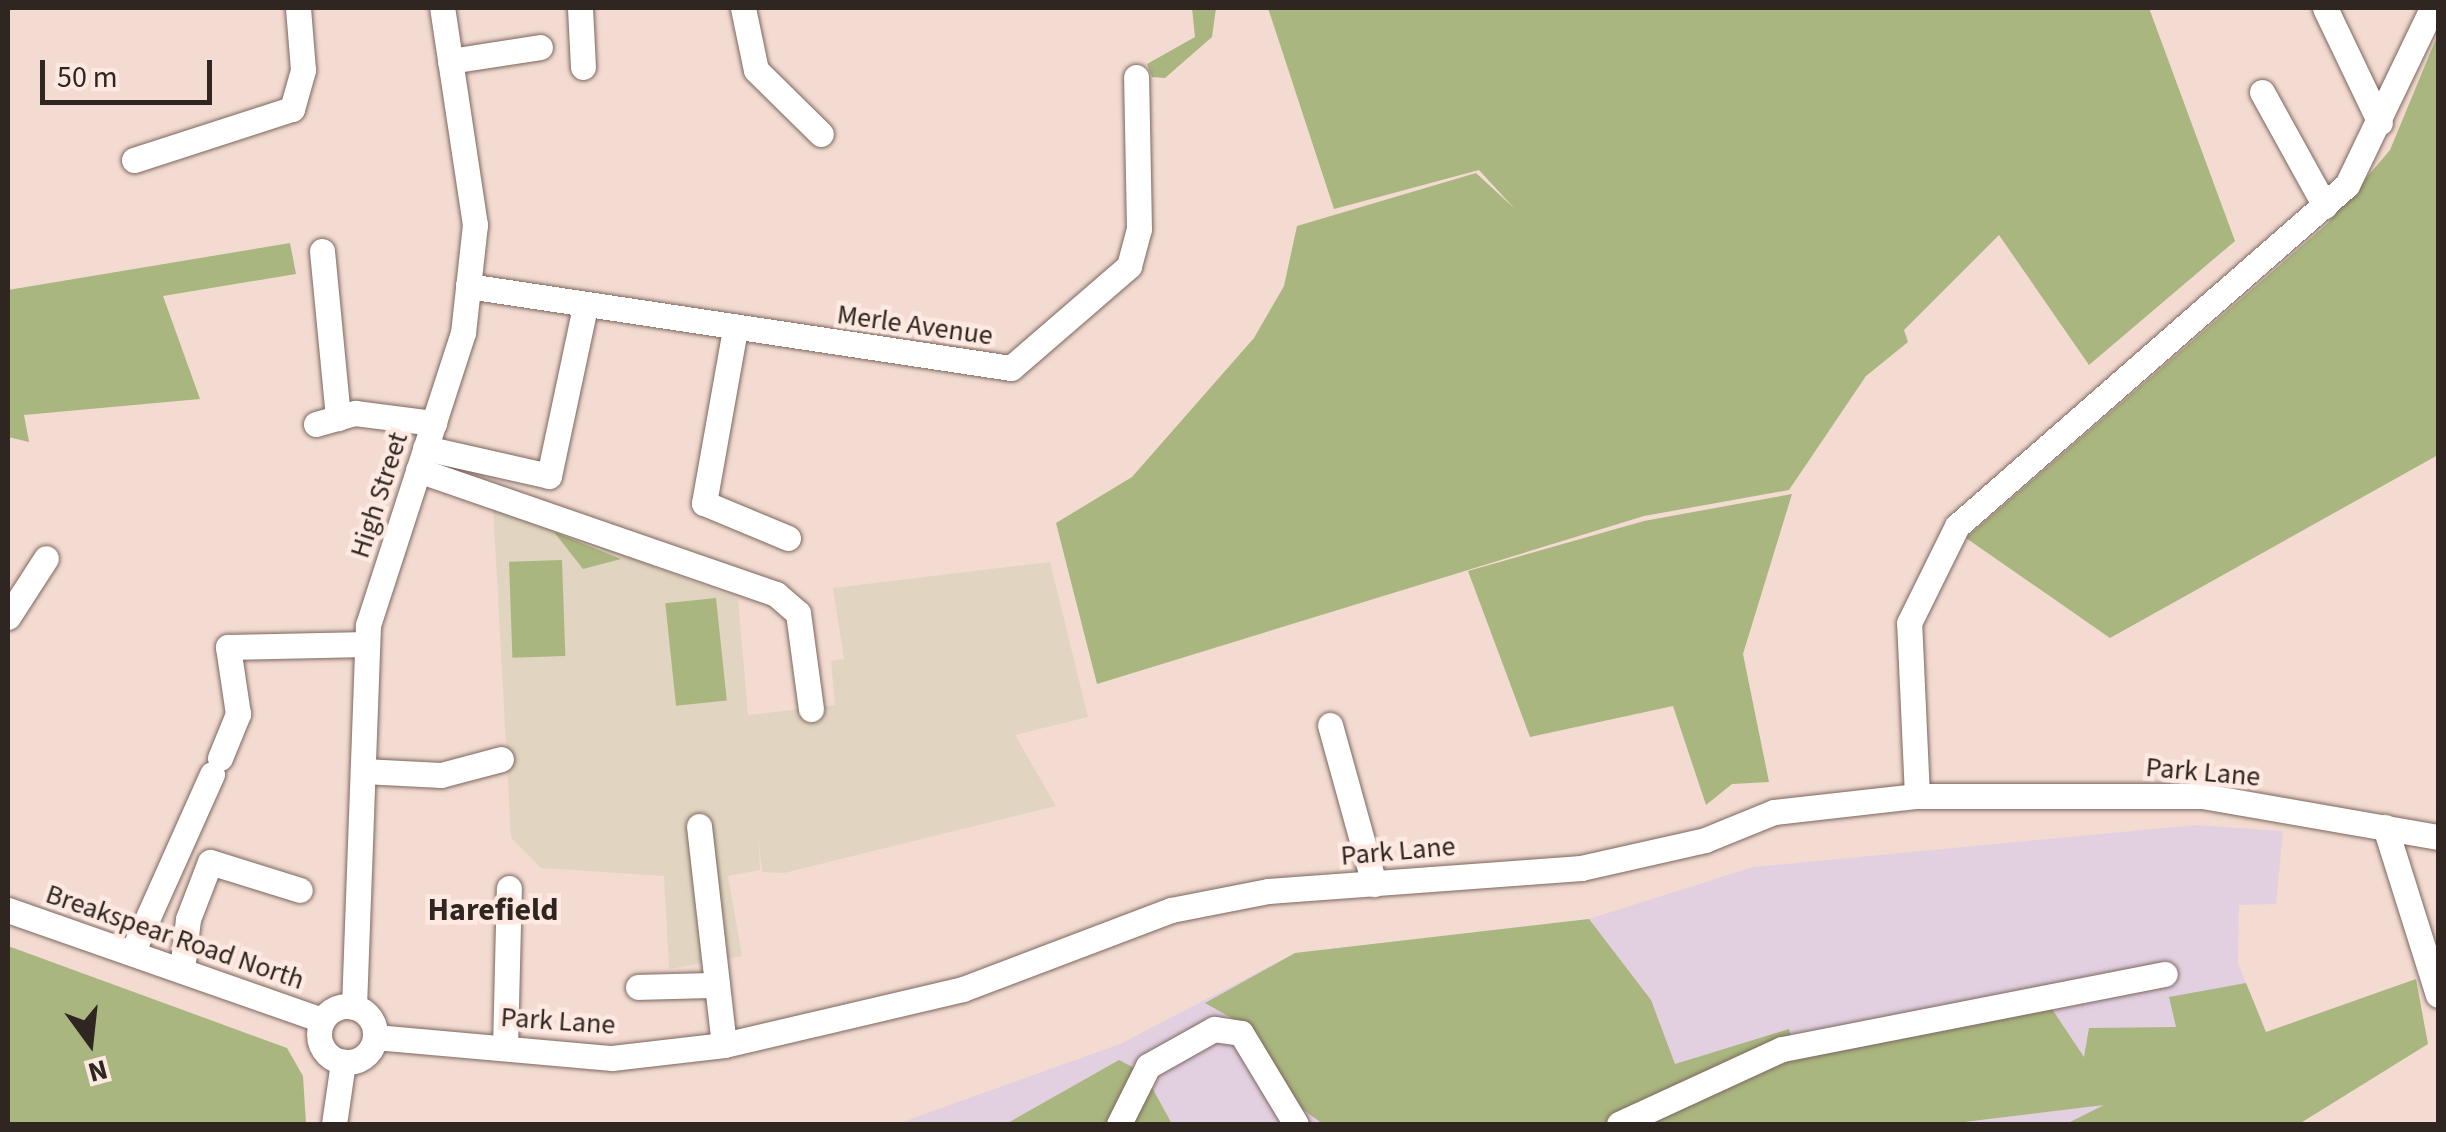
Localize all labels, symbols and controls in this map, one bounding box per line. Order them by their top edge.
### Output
scale bar [45,40,218,102]
text: 50 m [57,56,118,99]
street label: Merle Avenue [835,297,995,353]
street label: High Street [343,428,415,562]
street label: Park Lane [2144,750,2262,794]
street label: Park Lane [1339,829,1457,873]
street label: Breakspear Road North [41,877,309,997]
district label: Harefield [427,891,559,929]
north arrow [40,992,140,1092]
street label: Park Lane [500,1000,616,1042]
text: N [84,1049,112,1093]

